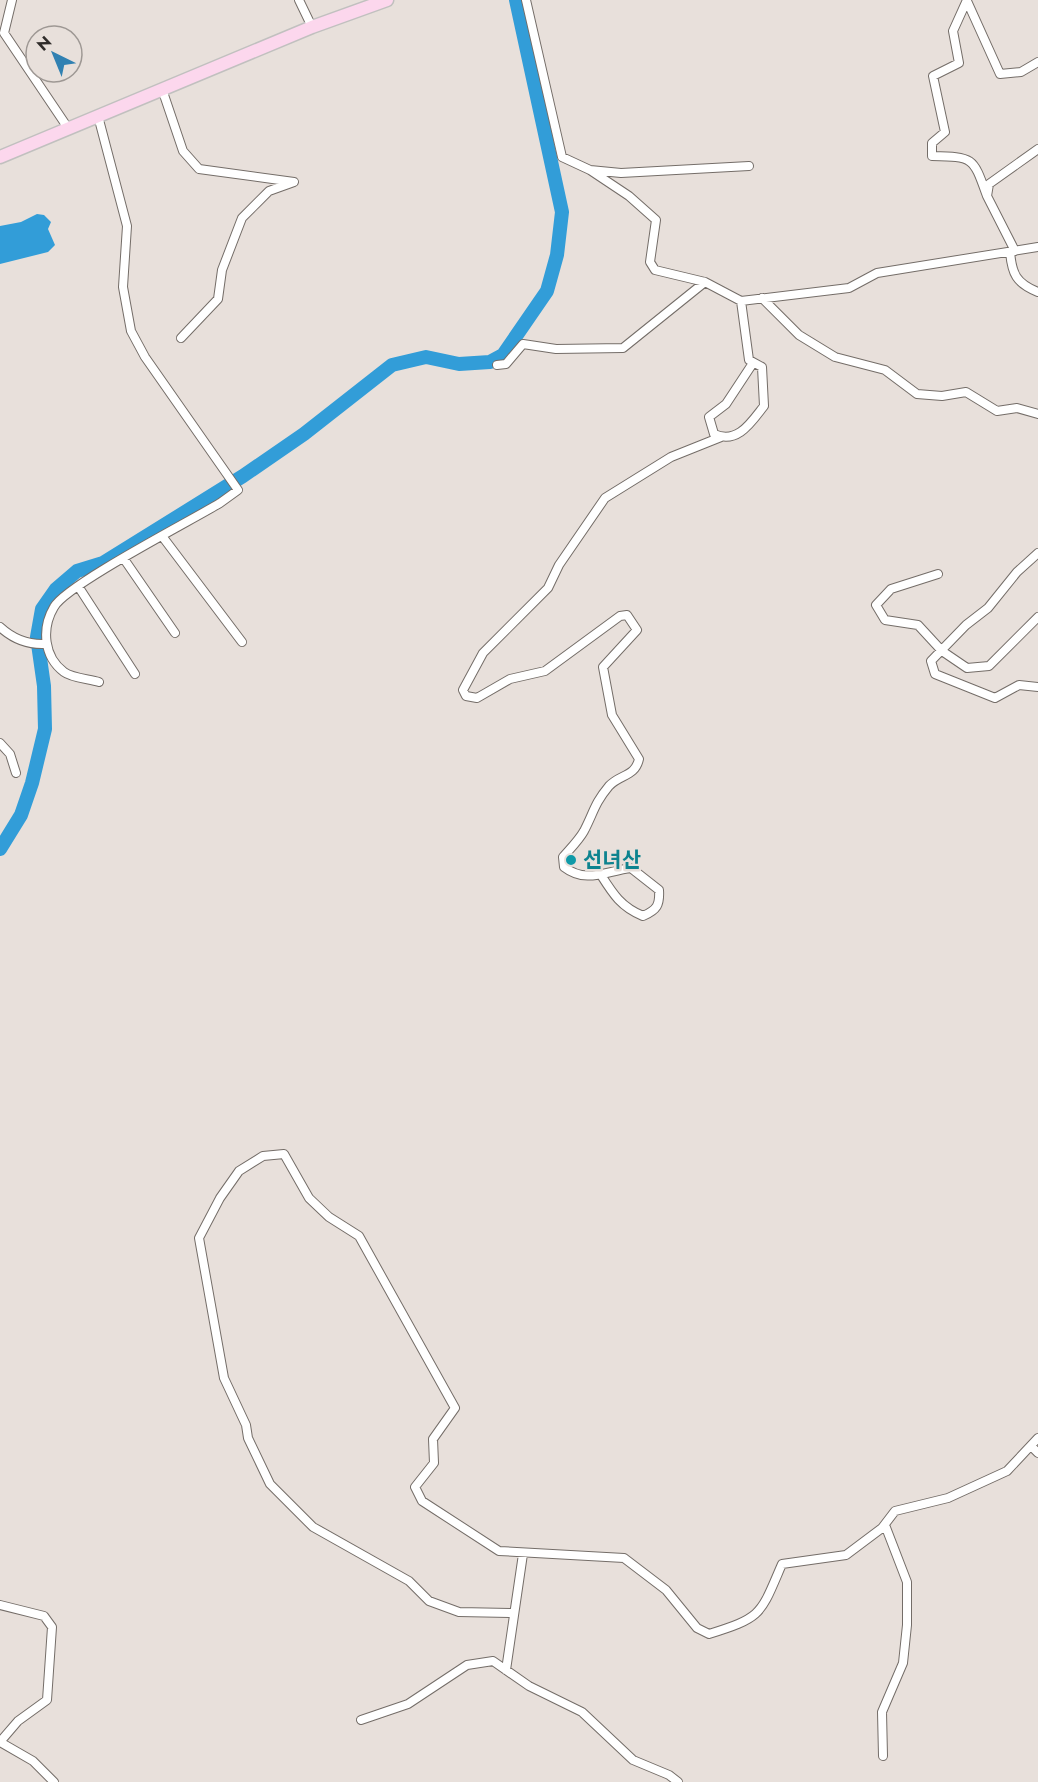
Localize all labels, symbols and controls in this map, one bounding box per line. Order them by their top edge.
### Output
north arrow [24,24,84,84]
text: N [32,31,57,56]
place label: 선녀산 [583,845,641,875]
marker: 선녀산 [564,853,578,867]

